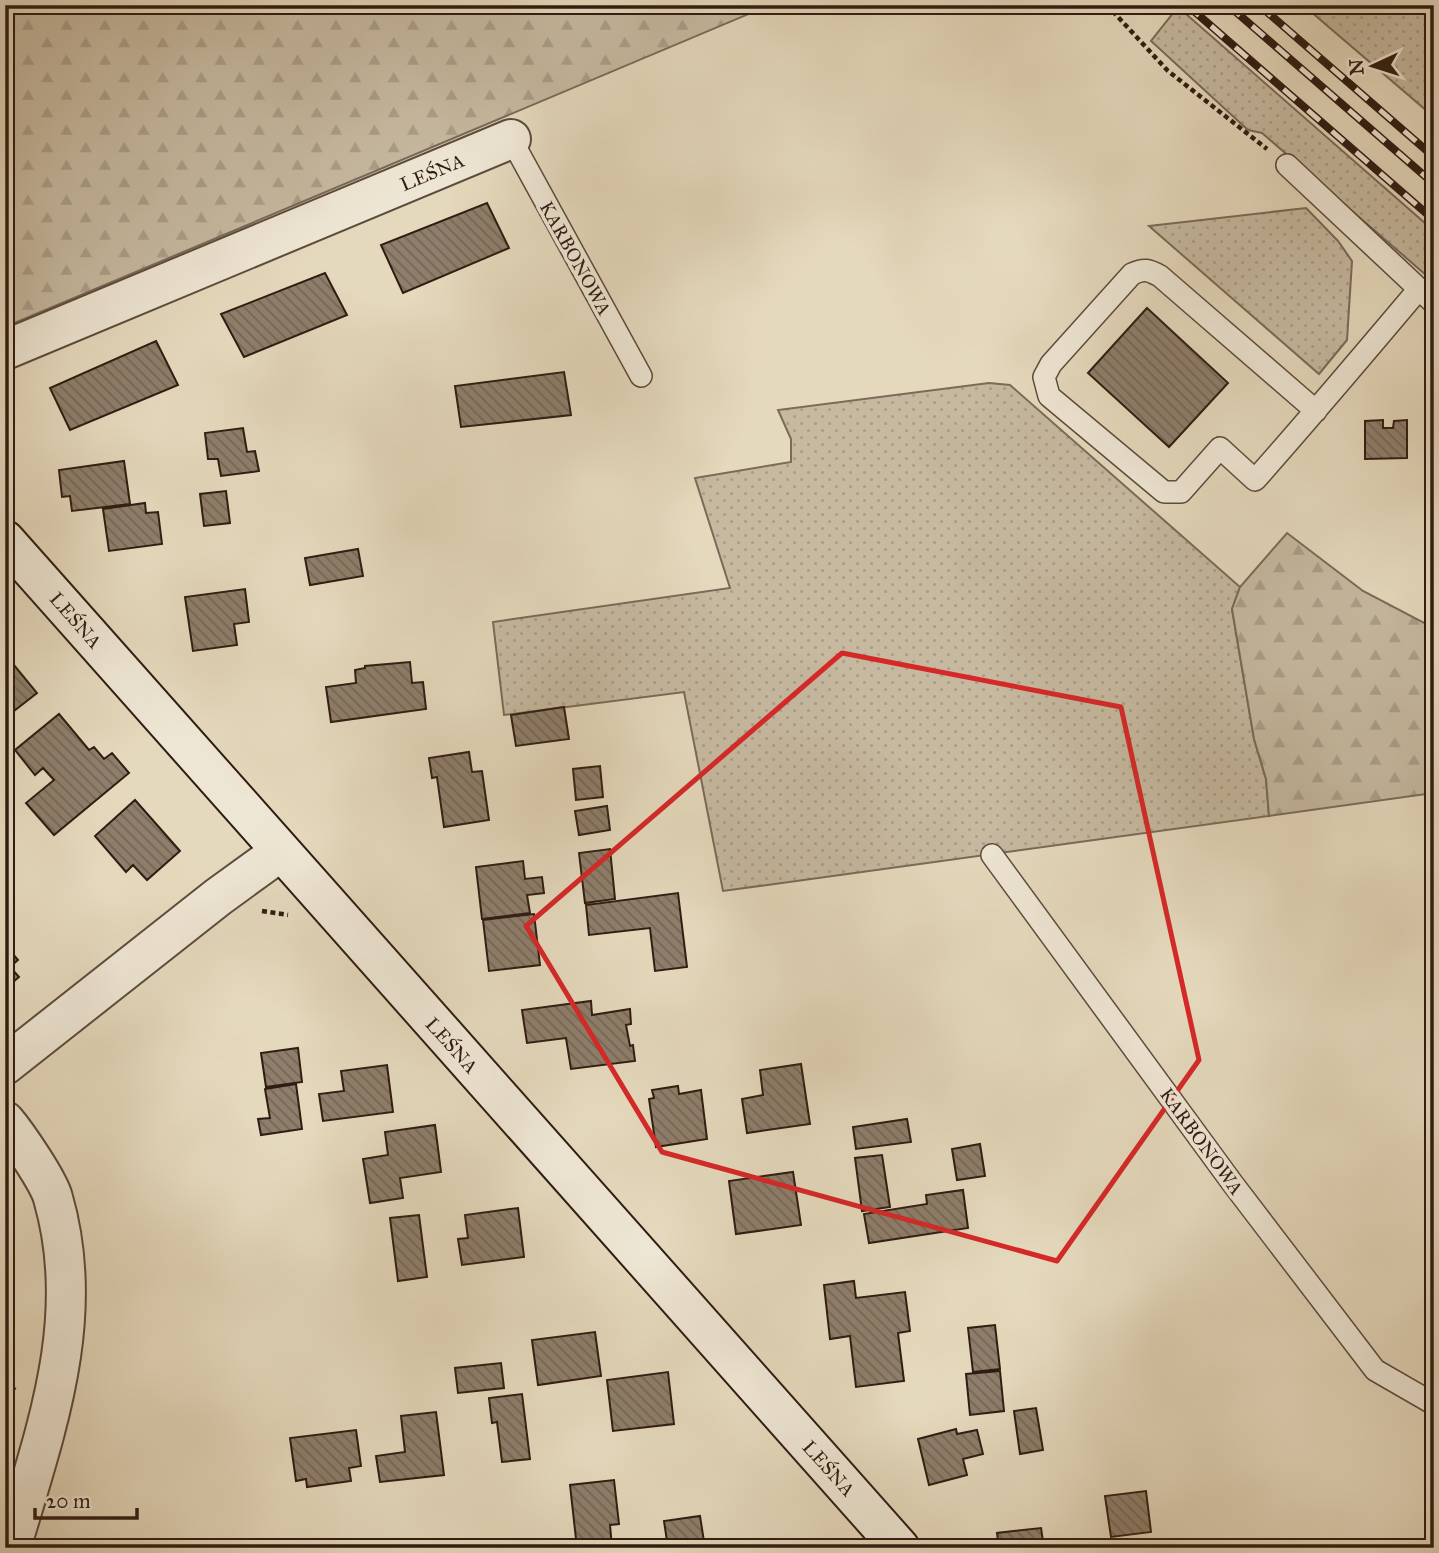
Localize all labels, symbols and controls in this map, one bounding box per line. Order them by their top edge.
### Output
north arrow [1338,32,1408,102]
text: N [1345,58,1369,76]
street label: LEŚNA [396,148,468,196]
street label: KARBONOWA [535,197,616,319]
street label: LEŚNA [45,587,107,653]
street label: LEŚNA [421,1012,484,1078]
street label: KARBONOWA [1155,1083,1248,1199]
street label: LEŚNA [798,1435,861,1501]
scale bar [35,1476,136,1520]
text: 20 m [46,1488,91,1514]

